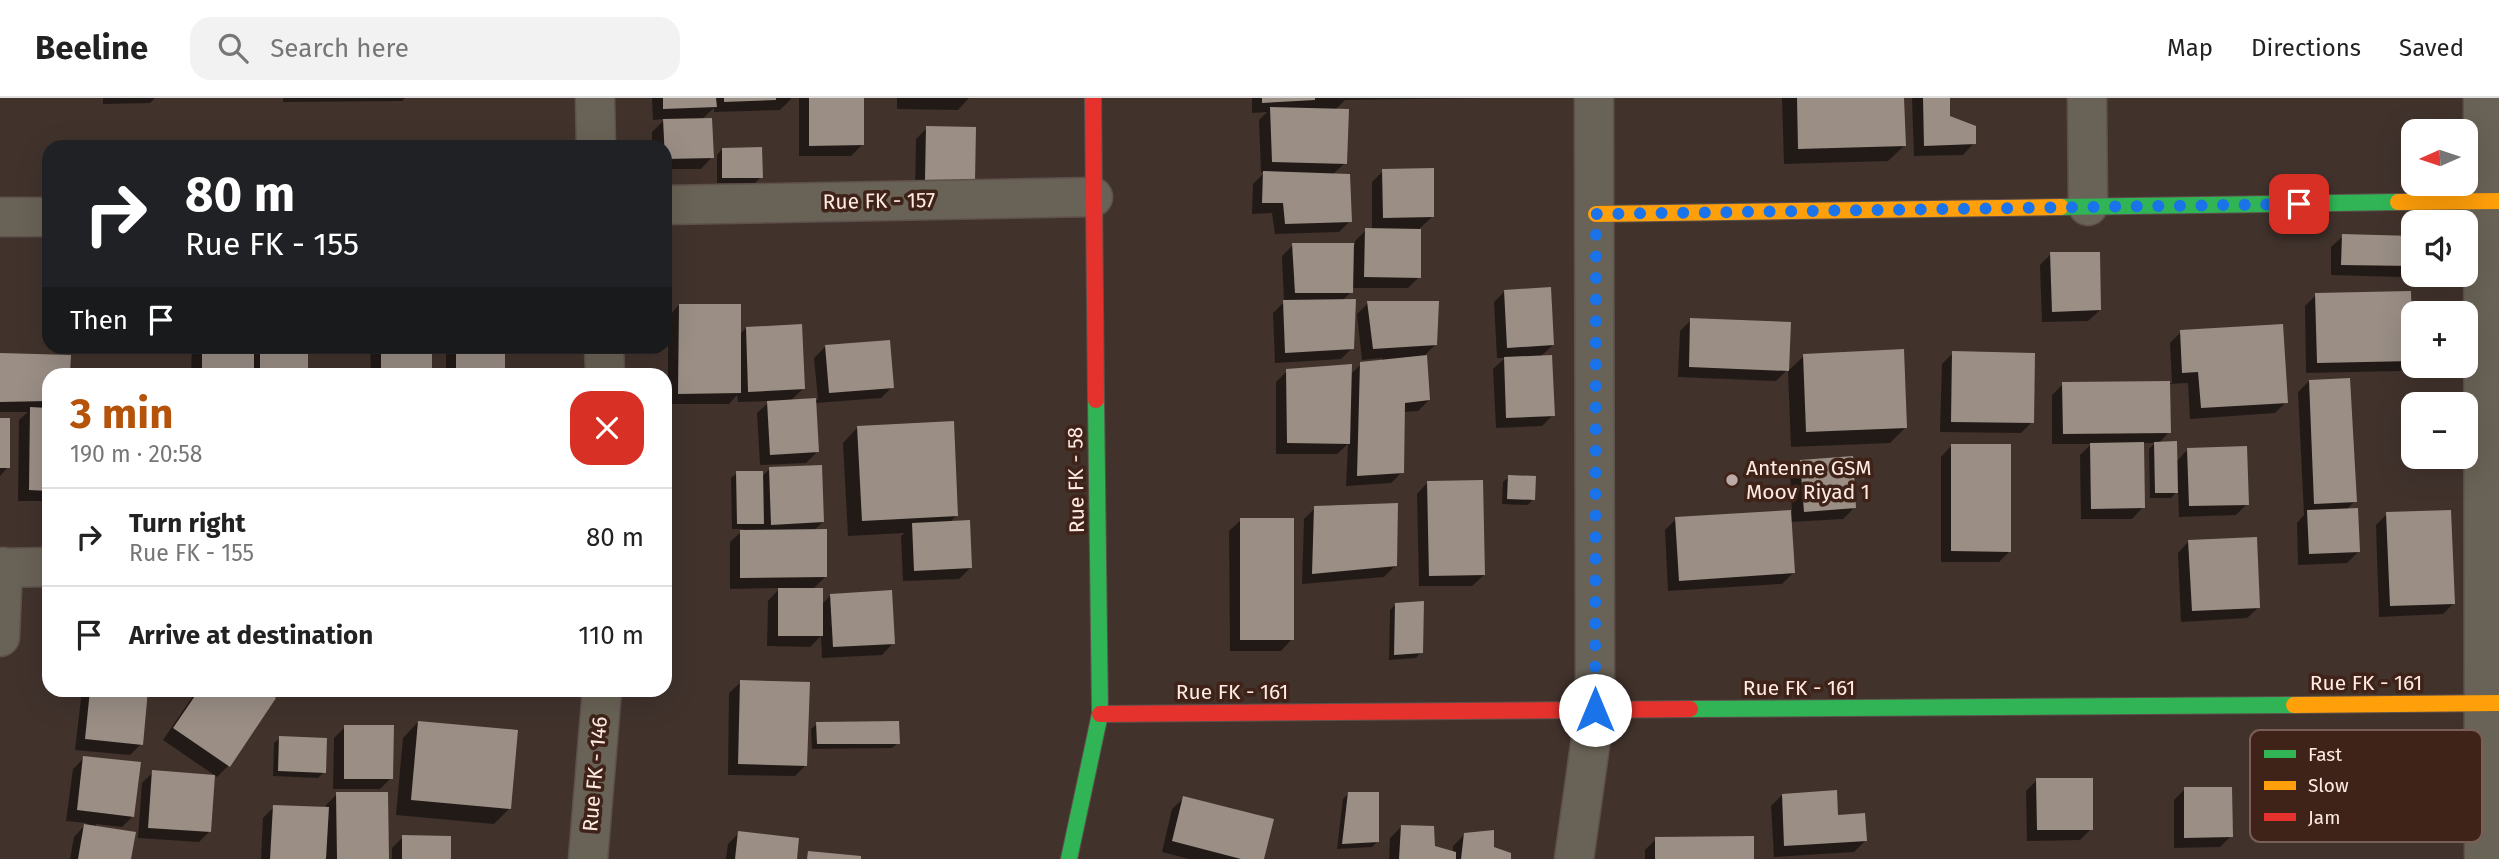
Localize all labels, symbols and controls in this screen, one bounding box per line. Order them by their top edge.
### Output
search box [190,17,680,80]
text: Beeline [35,28,148,68]
icon: search [214,29,252,67]
text: Search here [270,33,409,64]
text: Map [2167,34,2213,62]
text: Directions [2251,34,2361,62]
text: Saved [2399,34,2464,62]
north arrow [2401,119,2478,196]
map controls [2401,119,2478,469]
text: 80 m [185,165,295,224]
icon: right [70,168,161,259]
pin [2269,174,2329,234]
icon: arrive [2280,185,2318,223]
street label: Rue FK - 157 [822,187,936,215]
button: sound [2401,210,2478,287]
text: Rue FK - 155 [185,225,359,263]
icon: arrive [142,301,180,339]
button: + [2401,301,2478,378]
text: Then [70,305,128,336]
text: 3 min [70,389,173,439]
button: close [570,391,644,465]
button: − [2401,392,2478,469]
street label: Rue FK - 58 [1062,427,1090,533]
text: 190 m · 20:58 [70,440,202,468]
place label: Antenne GSM Moov Riyad 1 [1746,455,1872,505]
marker: Antenne GSM Moov Riyad 1 [1724,472,1740,488]
text: Turn right [129,508,246,539]
icon: right [70,518,108,556]
text: 80 m [586,522,644,553]
text: Rue FK - 155 [129,539,254,567]
icon: arrive [70,616,108,654]
text: Arrive at destination [129,620,373,651]
text: 110 m [578,620,644,651]
street label: Rue FK - 161 [2310,670,2422,696]
position arrow [1558,673,1632,747]
street label: Rue FK - 161 [1743,675,1855,701]
street label: Rue FK - 161 [1176,679,1288,705]
street label: Rue FK - 146 [577,715,613,833]
legend [2250,730,2482,842]
text: Fast [2308,743,2342,766]
text: Slow [2308,774,2349,797]
text: Jam [2308,806,2340,829]

